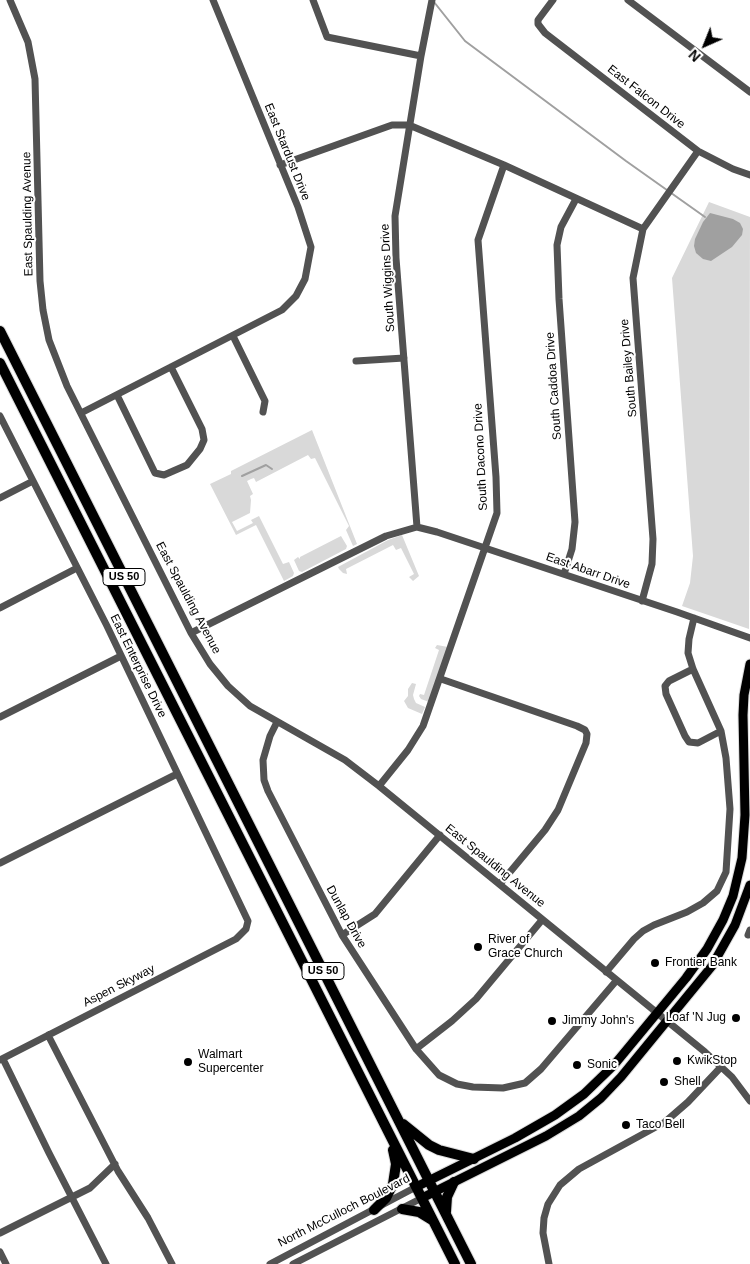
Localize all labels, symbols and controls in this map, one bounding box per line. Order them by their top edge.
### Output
north arrow [680,20,730,70]
text: N [685,47,704,65]
street label: East Falcon Drive [604,62,688,132]
street label: East Stardust Drive [261,101,313,203]
street label: East Spaulding Avenue [20,152,36,276]
street label: South Wiggins Drive [378,223,398,333]
street label: South Bailey Drive [618,318,640,418]
street label: South Caddoa Drive [543,332,565,440]
street label: South Dacono Drive [471,403,491,511]
street label: East Spaulding Avenue [152,540,224,656]
street label: East Abarr Drive [544,550,632,592]
road number: US 50 [103,568,145,586]
street label: East Enterprise Drive [107,612,169,720]
street label: East Spaulding Avenue [442,821,548,911]
street label: Dunlap Drive [323,883,369,951]
place label: River of Grace Church [488,933,563,961]
marker: River of Grace Church [472,941,484,953]
place label: Frontier Bank [665,956,737,970]
marker: Frontier Bank [649,957,661,969]
street label: Aspen Skyway [81,962,157,1010]
road number: US 50 [302,962,344,979]
place label: Loaf 'N Jug [666,1011,726,1025]
marker: Loaf 'N Jug [730,1012,742,1024]
place label: Jimmy John's [562,1014,634,1028]
marker: Jimmy John's [546,1015,558,1027]
place label: Walmart Supercenter [198,1048,263,1076]
place label: KwikStop [687,1054,737,1068]
marker: KwikStop [671,1055,683,1067]
marker: Walmart Supercenter [182,1056,194,1068]
place label: Sonic [587,1058,617,1072]
marker: Sonic [571,1059,583,1071]
place label: Shell [674,1075,701,1089]
marker: Shell [658,1076,670,1088]
place label: Taco Bell [636,1118,685,1132]
marker: Taco Bell [620,1119,632,1131]
street label: North McCulloch Boulevard [276,1171,412,1251]

